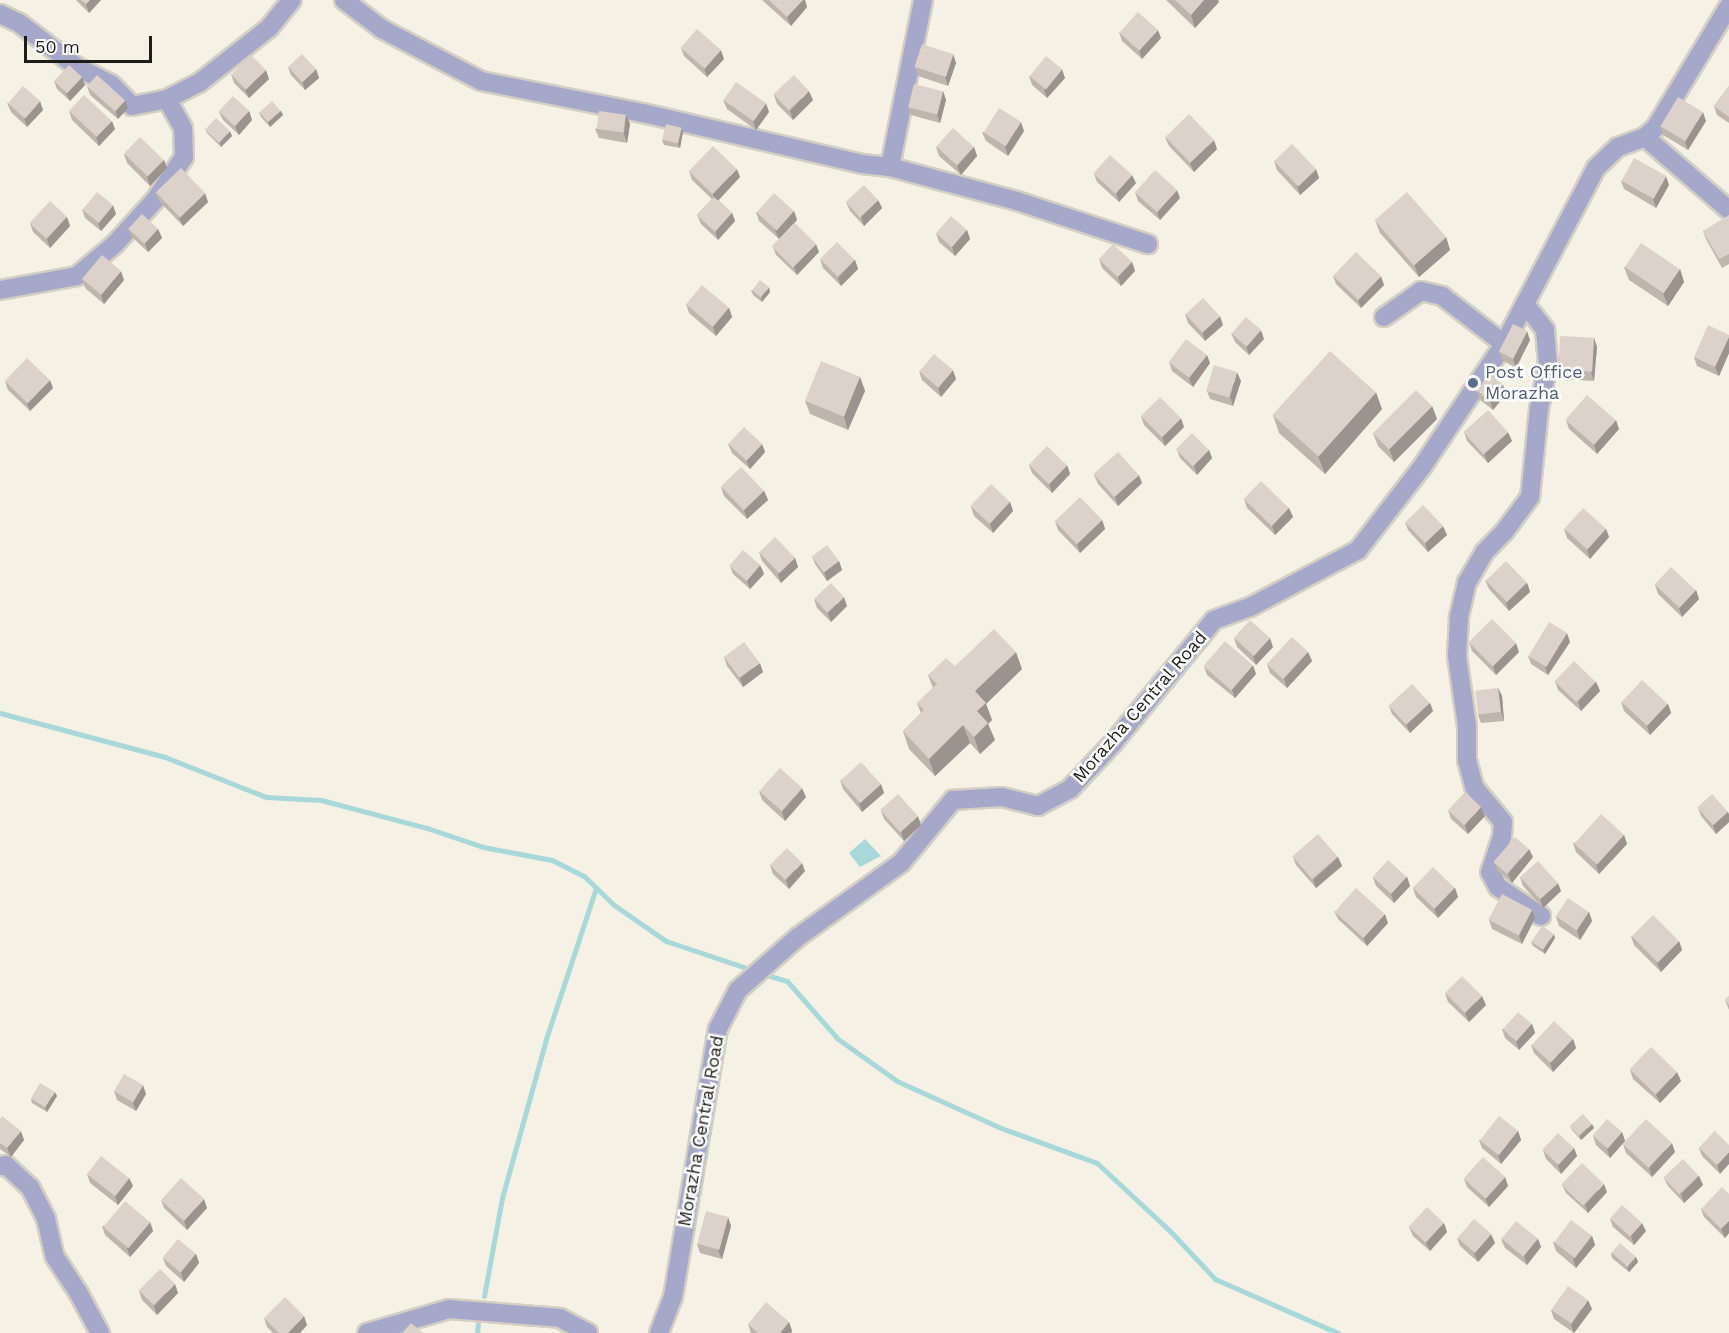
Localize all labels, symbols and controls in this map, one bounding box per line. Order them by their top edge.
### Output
scale bar [27,24,154,62]
text: 50 m [35,36,80,57]
place label: Post Office Morazha [1485,362,1583,404]
marker: Post Office Morazha [1466,376,1480,390]
street label: Morazha Central Road [1068,627,1212,787]
street label: Morazha Central Road [673,1033,729,1229]

